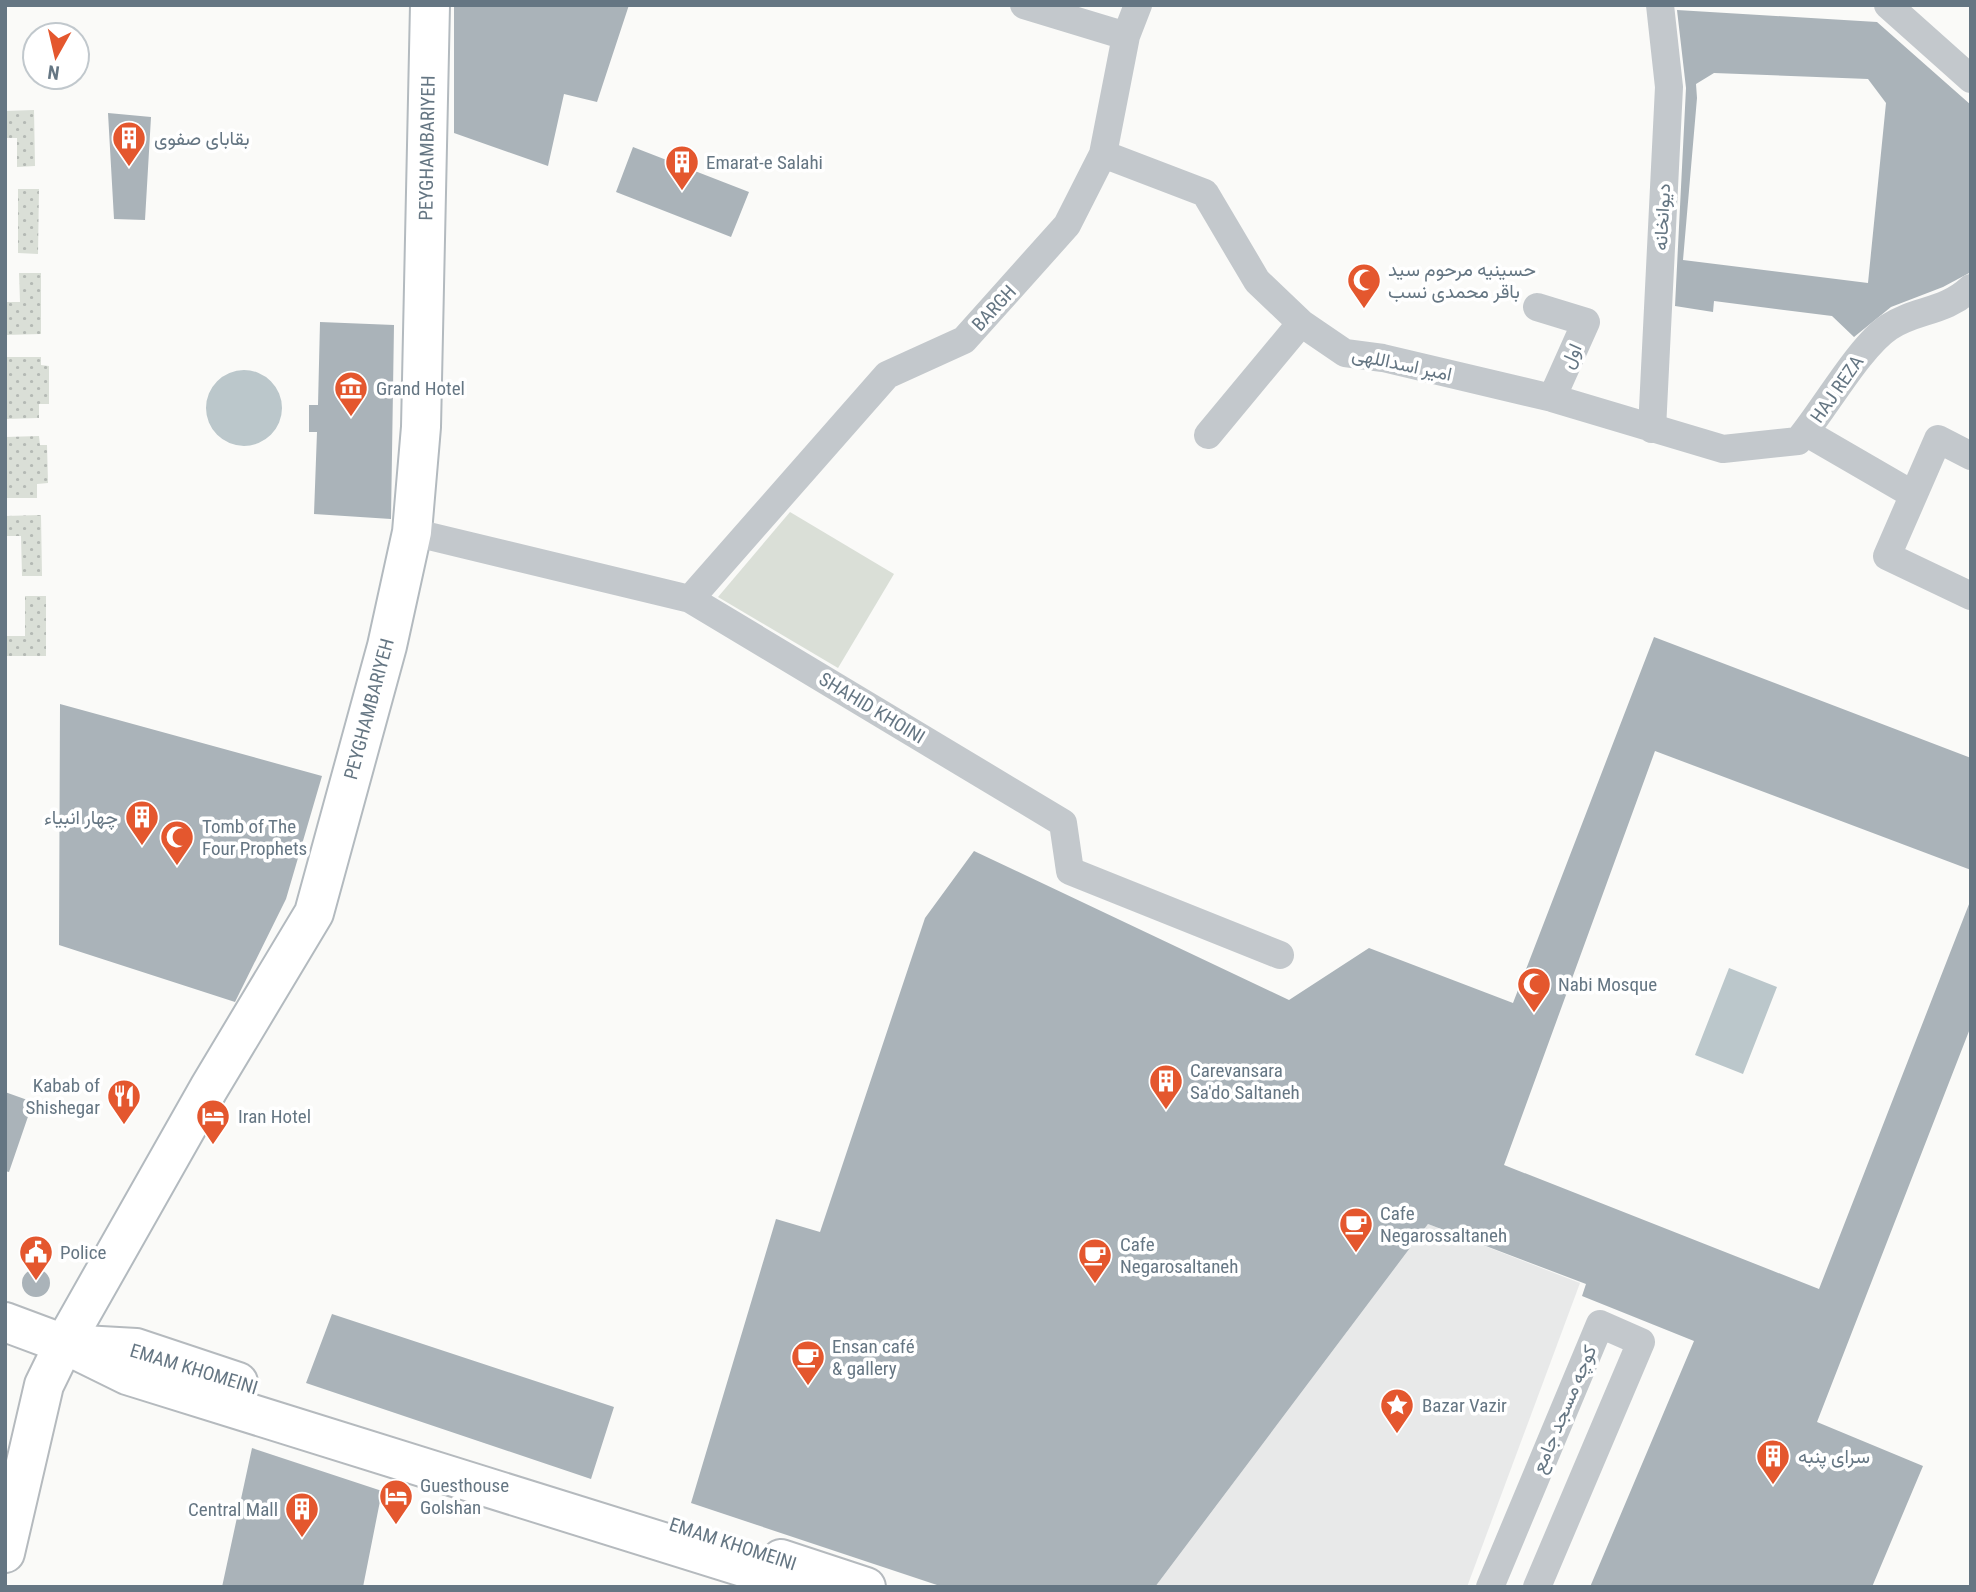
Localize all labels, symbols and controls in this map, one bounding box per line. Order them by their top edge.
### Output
north arrow [21,21,91,91]
text: N [46,60,61,85]
street label: PEYGHAMBARIYEH [414,75,440,221]
building icon: بقابای صفوی [110,119,148,168]
place label: بقابای صفوی [154,127,250,150]
building icon: Emarat-e Salahi [663,143,701,192]
place label: Emarat-e Salahi [706,151,823,174]
street label: دیوانخانه [1649,183,1675,251]
place label: حسینیه مرحوم سید باقر محمدی نسب [1388,258,1536,303]
mosque icon: حسینیه مرحوم سید باقر محمدی نسب [1345,261,1383,310]
street label: BARGH [967,280,1021,336]
street label: اول [1555,340,1587,372]
street label: امیر اسداللهی [1350,342,1454,386]
street label: HAJ REZA [1805,351,1869,427]
museum icon: Grand Hotel [332,369,370,418]
place label: Grand Hotel [376,377,465,400]
street label: PEYGHAMBARIYEH [339,636,399,782]
street label: SHAHID KHOINI [815,667,929,749]
building icon: چهار انبیاء [123,798,161,847]
place label: چهار انبیاء [44,806,118,831]
place label: Tomb of The Four Prophets [202,815,307,860]
mosque icon: Tomb of The Four Prophets [158,818,196,867]
mosque icon: Nabi Mosque [1515,965,1553,1014]
place label: Nabi Mosque [1558,973,1657,996]
place label: Carevansara Sa'do Saltaneh [1190,1059,1300,1104]
building icon: Carevansara Sa'do Saltaneh [1147,1062,1185,1111]
place label: Kabab of Shishegar [26,1074,100,1119]
restaurant icon: Kabab of Shishegar [105,1077,143,1126]
hotel icon: Iran Hotel [194,1097,232,1146]
place label: Iran Hotel [238,1105,311,1128]
place label: Cafe Negarossaltaneh [1380,1202,1507,1247]
cafe icon: Cafe Negarossaltaneh [1337,1205,1375,1254]
public building icon: Police [17,1233,55,1282]
place label: Cafe Negarosaltaneh [1120,1233,1238,1278]
cafe icon: Cafe Negarosaltaneh [1076,1236,1114,1285]
place label: Police [60,1241,106,1264]
place label: Ensan café & gallery [832,1335,915,1380]
cafe icon: Ensan café & gallery [789,1338,827,1387]
street label: EMAM KHOMEINI [127,1339,261,1399]
street label: کوچه مسجد جامع [1527,1342,1603,1477]
place icon: Bazar Vazir [1378,1386,1416,1435]
place label: Bazar Vazir [1422,1394,1507,1417]
building icon: سرای پنبه [1754,1437,1792,1486]
place label: سرای پنبه [1798,1445,1870,1470]
place label: Guesthouse Golshan [420,1474,509,1519]
hotel icon: Guesthouse Golshan [377,1477,415,1526]
building icon: Central Mall [283,1490,321,1539]
place label: Central Mall [188,1498,278,1521]
street label: EMAM KHOMEINI [667,1513,799,1575]

